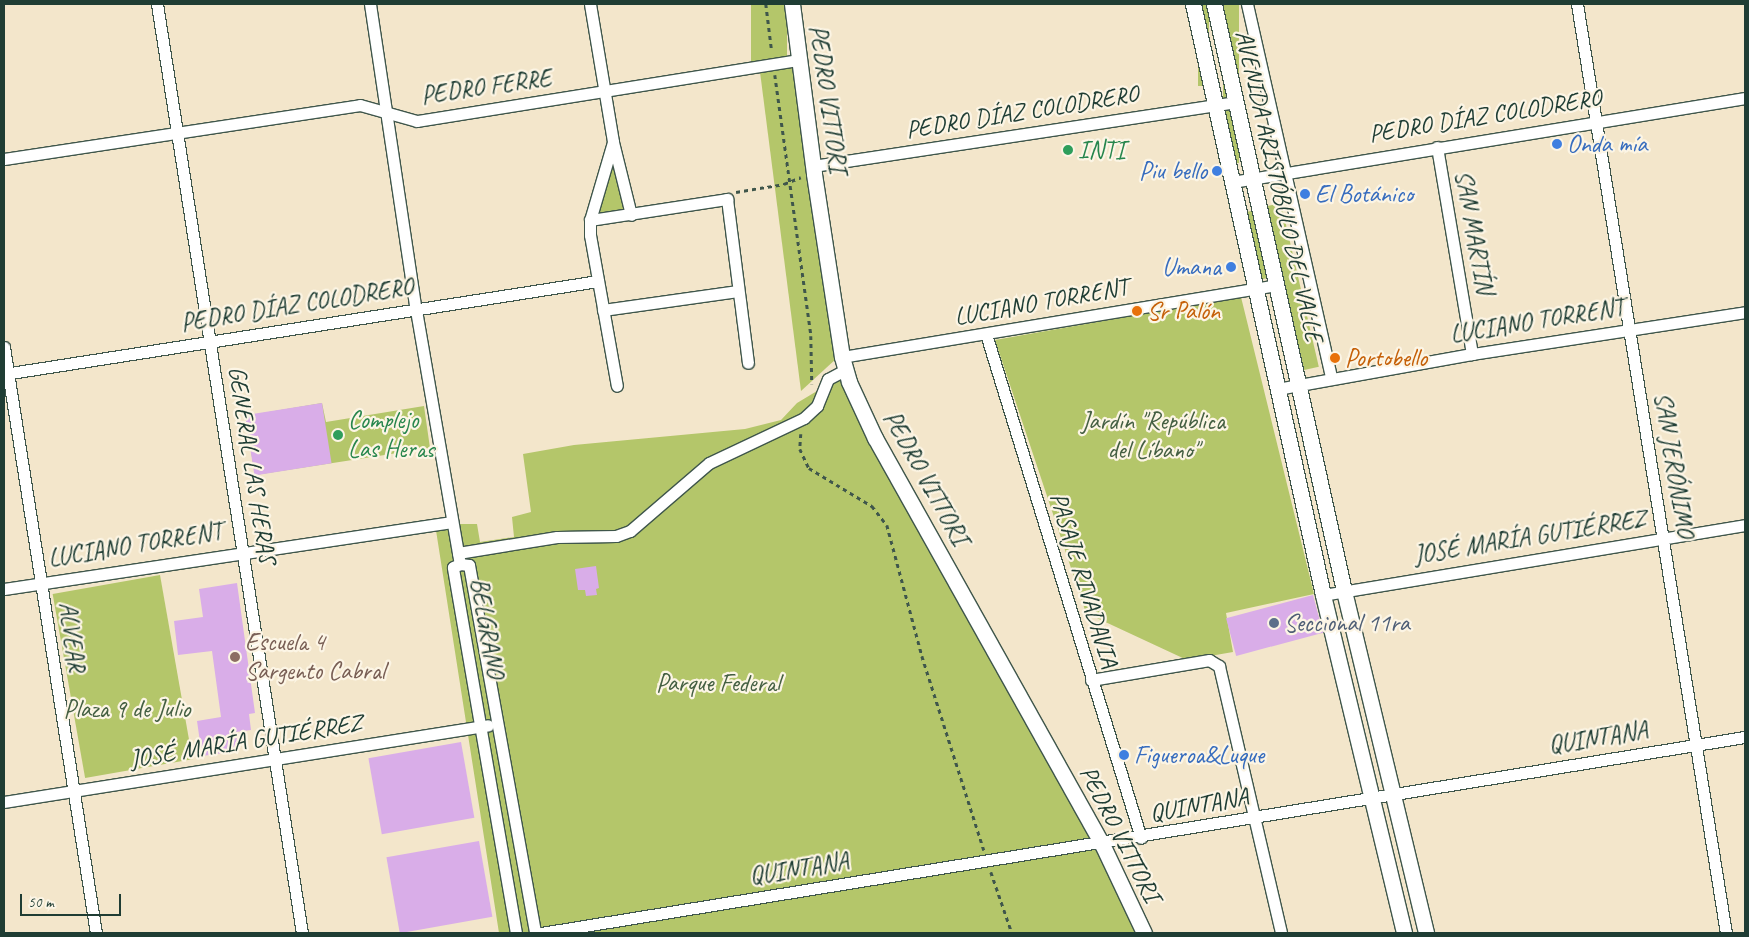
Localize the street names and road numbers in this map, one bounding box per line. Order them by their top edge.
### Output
street label: PEDRO VITTORI [803,23,853,175]
street label: AVENIDA ARISTÓBULO DEL VALLE [1229,28,1329,344]
street label: PEDRO FERRE [419,63,553,111]
street label: PEDRO DÍAZ COLODRERO [903,79,1141,145]
street label: PEDRO DÍAZ COLODRERO [1366,83,1604,149]
street label: SAN MARTÍN [1448,169,1500,295]
street label: PEDRO DÍAZ COLODRERO [178,272,416,338]
street label: LUCIANO TORRENT [952,272,1130,332]
street label: LUCIANO TORRENT [1448,292,1626,350]
street label: GENERAL LAS HERAS [222,364,282,566]
street label: SAN JERÓNIMO [1648,391,1700,539]
street label: PEDRO VITTORI [877,406,975,550]
street label: PASAJE RIVADAVIA [1043,489,1125,671]
street label: JOSÉ MARÍA GUTIÉRREZ [1412,504,1648,570]
street label: LUCIANO TORRENT [46,516,224,574]
street label: BELGRANO [463,576,511,680]
street label: ALVEAR [52,600,92,674]
street label: JOSÉ MARÍA GUTIÉRREZ [128,708,364,774]
street label: QUINTANA [1546,715,1650,761]
street label: PEDRO VITTORI [1073,761,1167,907]
street label: QUINTANA [1147,782,1251,828]
street label: QUINTANA [747,846,851,892]

